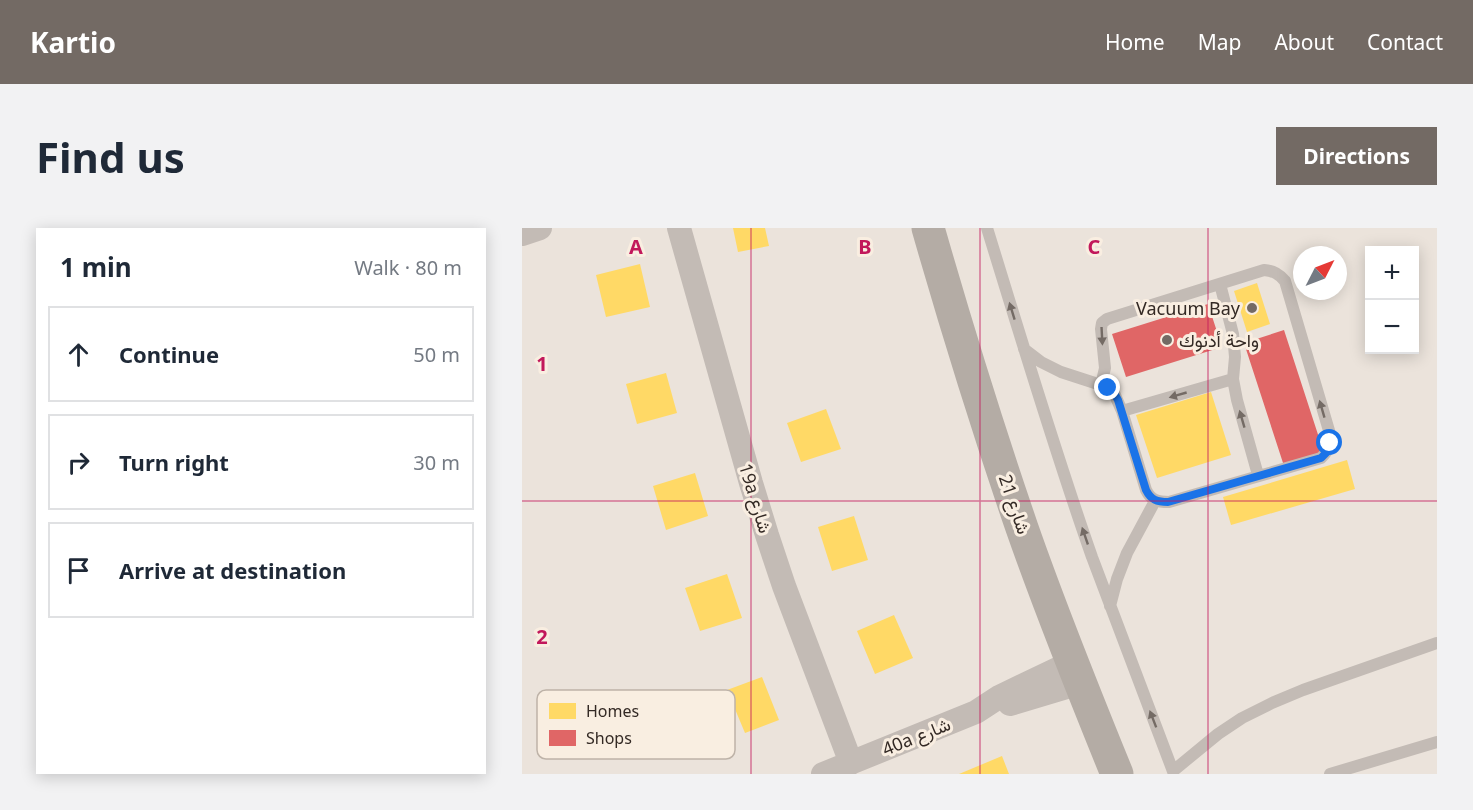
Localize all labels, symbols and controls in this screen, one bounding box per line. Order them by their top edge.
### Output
text: Kartio [30,23,116,61]
text: Home [1105,28,1165,56]
text: Map [1198,28,1241,56]
text: About [1274,28,1334,56]
text: Contact [1367,28,1443,56]
button: Directions [1276,127,1437,185]
text: Find us [36,128,185,185]
text: A [629,233,643,260]
text: B [858,233,872,260]
text: C [1088,233,1101,260]
north arrow [1293,246,1347,300]
map controls [1365,246,1419,354]
button: + [1365,246,1419,300]
text: 1 min [60,249,132,285]
text: Walk · 80 m [354,254,462,281]
place label: Vacuum Bay [1136,296,1241,320]
button: − [1365,300,1419,354]
marker: Vacuum Bay [1245,301,1259,315]
one-way arrow [1007,302,1016,320]
one-way arrow [1098,327,1107,346]
place label: واحة أدنوك [1179,328,1259,352]
marker: واحة أدنوك [1160,333,1174,347]
icon: ahead [62,338,95,371]
text: Continue [119,339,219,369]
text: 50 m [413,341,460,368]
text: 1 [536,350,548,377]
route end [1094,374,1120,400]
one-way arrow [1168,391,1186,400]
one-way arrow [1317,399,1326,417]
one-way arrow [1237,410,1246,428]
route start [1316,429,1342,455]
icon: right [62,446,95,479]
text: Turn right [119,447,229,477]
text: 30 m [413,449,460,476]
street label: 19a شارع [733,460,778,536]
street label: شارع 21 [993,471,1036,537]
one-way arrow [1080,527,1090,545]
icon: arrive [62,554,95,587]
text: Arrive at destination [119,555,346,585]
text: 2 [536,623,548,650]
legend [537,690,735,759]
text: Homes [586,700,639,722]
one-way arrow [1148,710,1158,728]
street label: 40a شارع [878,711,954,761]
text: Shops [586,727,632,749]

